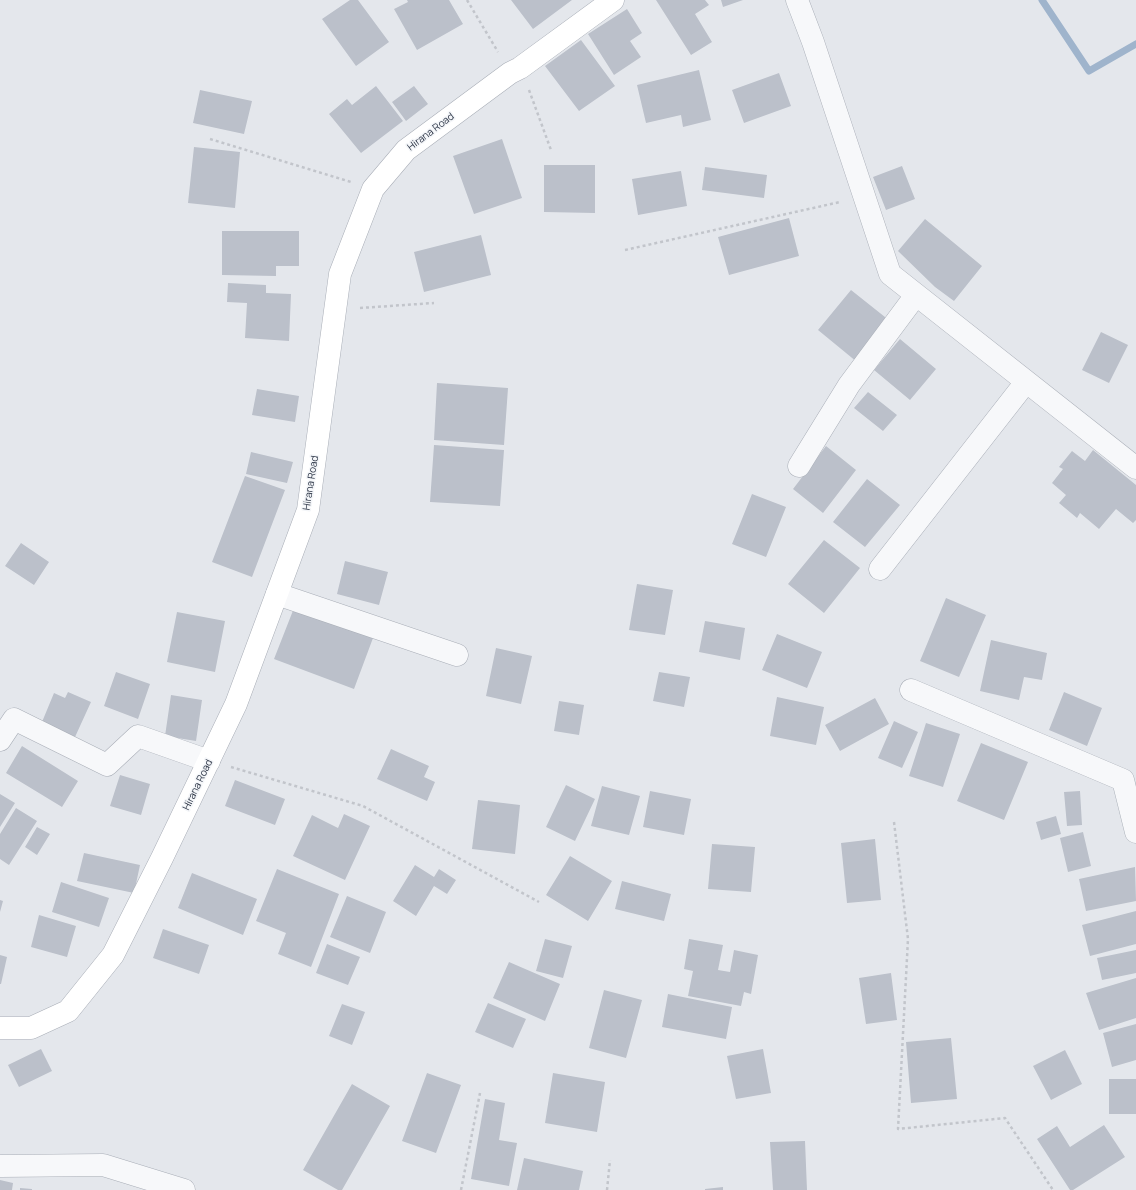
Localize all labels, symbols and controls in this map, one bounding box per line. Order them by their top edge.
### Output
street label: Hirana Road [405,111,457,153]
street label: Hirana Road [301,455,321,511]
street label: Hirana Road [180,758,216,812]

